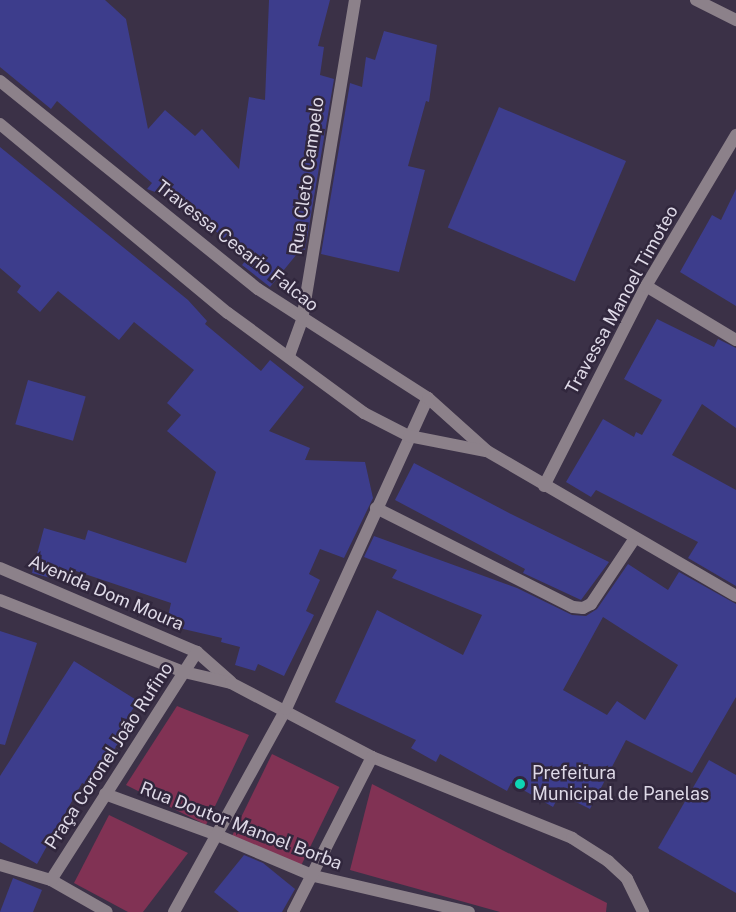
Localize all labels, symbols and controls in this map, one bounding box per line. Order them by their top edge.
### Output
street label: Rua Cleto Campelo [285,96,329,256]
street label: Travessa Cesario Falcao [151,176,323,316]
street label: Travessa Manoel Timoteo [561,202,683,398]
street label: Avenida Dom Moura [25,551,187,635]
street label: Praça Coronel João Rufino [40,659,178,853]
place label: Prefeitura Municipal de Panelas [532,763,709,806]
street label: Rua Doutor Manoel Borba [137,777,345,875]
marker: Prefeitura Municipal de Panelas [513,777,527,791]

